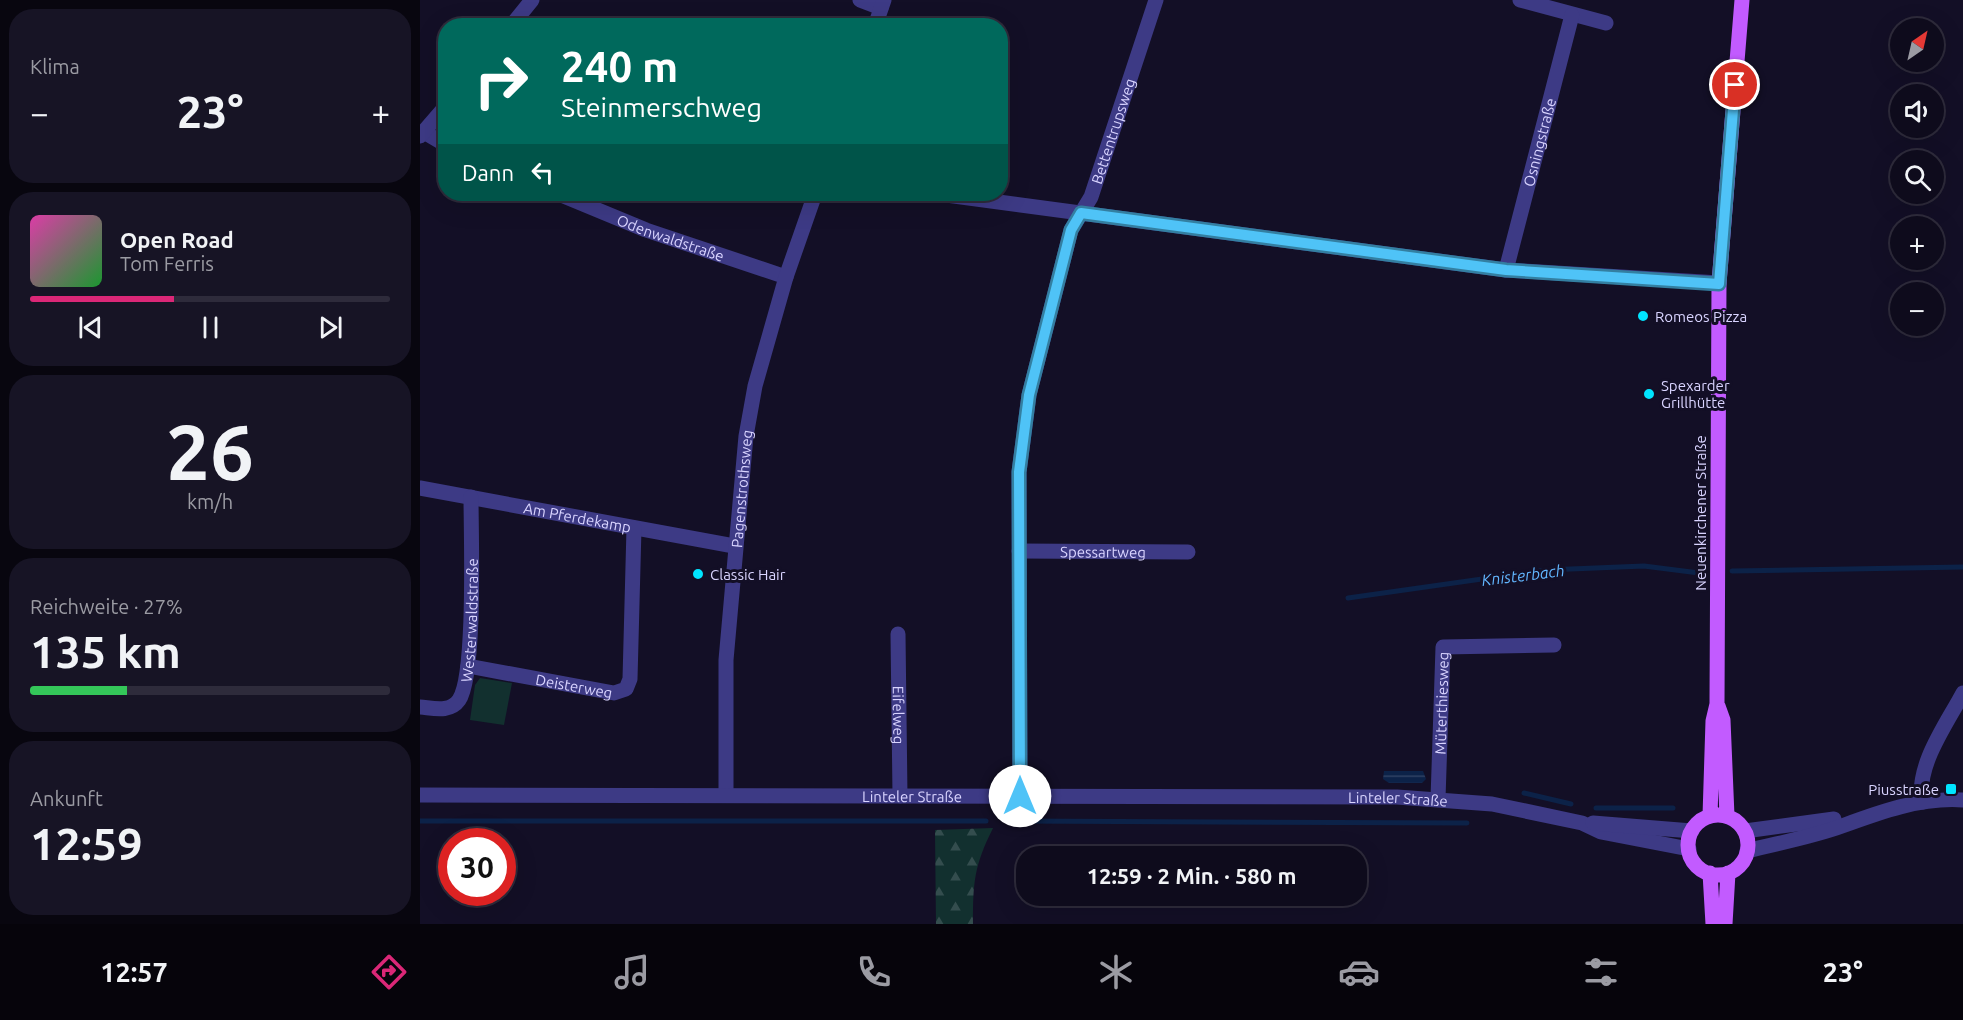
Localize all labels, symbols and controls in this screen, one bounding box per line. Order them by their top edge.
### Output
north arrow [1890,18,1944,72]
map controls [1890,18,1944,336]
icon: right [462,42,540,120]
text: 240 m [561,43,678,90]
text: Klima [30,55,80,78]
pin [1709,59,1760,110]
icon: arrive [1718,68,1751,101]
street label: Bettentrupsweg [1087,76,1138,186]
button: sound [1890,84,1944,138]
text: 23° [177,86,243,137]
text: Steinmerschweg [561,92,762,122]
text: − [30,94,49,131]
text: + [371,94,390,131]
street label: Osningstraße [1519,96,1559,188]
button: search [1890,150,1944,204]
icon: left [526,156,559,189]
text: Dann [462,160,514,185]
street label: Odenwaldstraße [615,211,727,264]
button: + [1890,216,1944,270]
text: Open Road [120,227,234,252]
text: Tom Ferris [120,252,214,275]
button: − [1890,282,1944,336]
place label: Romeos Pizza [1655,308,1747,325]
marker: Romeos Pizza [1636,309,1650,323]
icon: previous [74,311,107,344]
icon: pause [194,311,227,344]
icon: next [314,311,347,344]
place label: Spexarder Grillhütte [1661,377,1730,411]
marker: Spexarder Grillhütte [1642,387,1656,401]
text: 26 [166,407,254,495]
street label: Pagenstrothsweg [728,428,755,548]
street label: Neuenkirchener Straße [1692,435,1709,591]
text: km/h [187,490,233,513]
street label: Am Pferdekamp [522,499,632,535]
street label: Spessartweg [1060,543,1146,560]
street label: Westerwaldstraße [457,558,480,683]
water label: Knisterbach [1480,561,1566,589]
place label: Classic Hair [710,566,786,583]
marker: Classic Hair [691,567,705,581]
text: Reichweite · 27% [30,595,183,618]
text: 135 km [30,626,181,677]
street label: Müterthiesweg [1431,651,1451,755]
street label: Deisterweg [534,670,614,701]
street label: Eifelweg [890,686,908,744]
position arrow [988,764,1052,828]
place label: Piusstraße [1868,781,1939,798]
marker: Piusstraße [1944,782,1958,796]
text: Ankunft [30,787,103,810]
street label: Linteler Straße [862,787,962,805]
street label: Linteler Straße [1348,788,1448,809]
text: 12:59 [30,818,143,869]
speed limit sign: 30 [438,828,516,906]
text: 12:59 · 2 Min. · 580 m [1087,863,1296,888]
icon: directions [368,951,410,993]
icon: music [611,951,653,993]
icon: phone [853,951,895,993]
icon: climate [1095,951,1137,993]
icon: car [1338,951,1380,993]
icon: filters [1580,951,1622,993]
text: 12:57 [100,957,168,987]
text: 23° [1823,957,1863,987]

